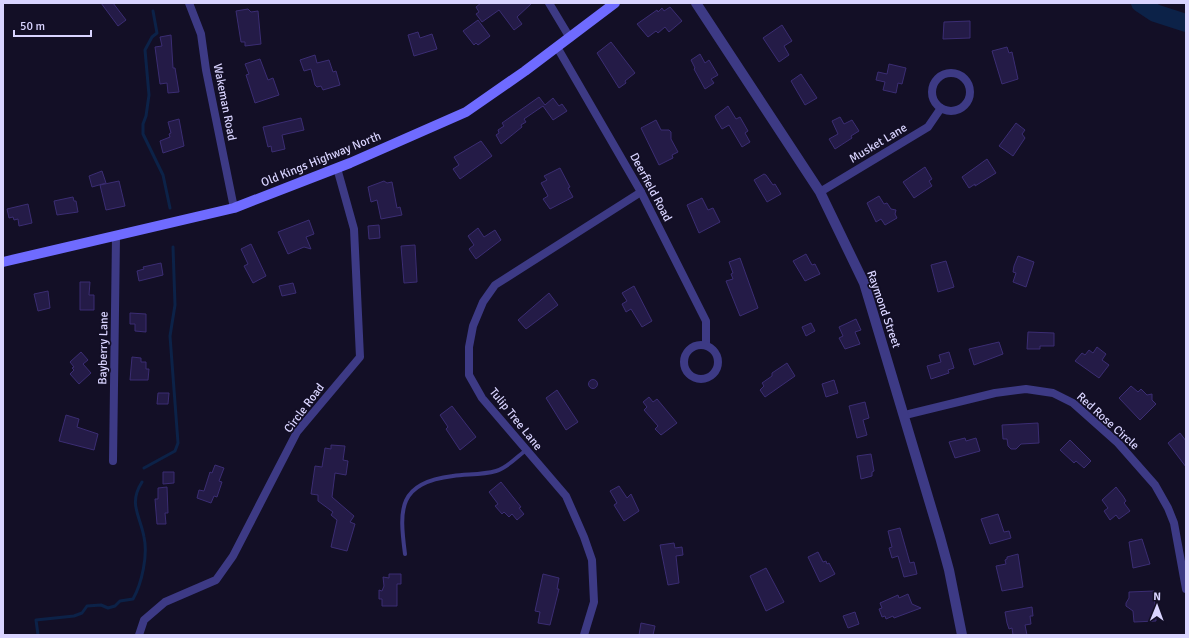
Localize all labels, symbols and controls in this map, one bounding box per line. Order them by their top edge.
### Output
scale bar [14,12,91,38]
text: 50 m [20,19,45,34]
street label: Wakeman Road [210,62,239,142]
street label: Musket Lane [847,120,910,167]
street label: Old Kings Highway North [259,129,383,190]
street label: Deerfield Road [626,150,675,224]
street label: Raymond Street [863,268,904,350]
street label: Bayberry Lane [95,311,112,385]
street label: Circle Road [281,381,328,436]
street label: Tulip Tree Lane [486,385,545,454]
street label: Red Rose Circle [1073,389,1142,453]
north arrow [1137,586,1177,626]
text: N [1153,590,1161,603]

